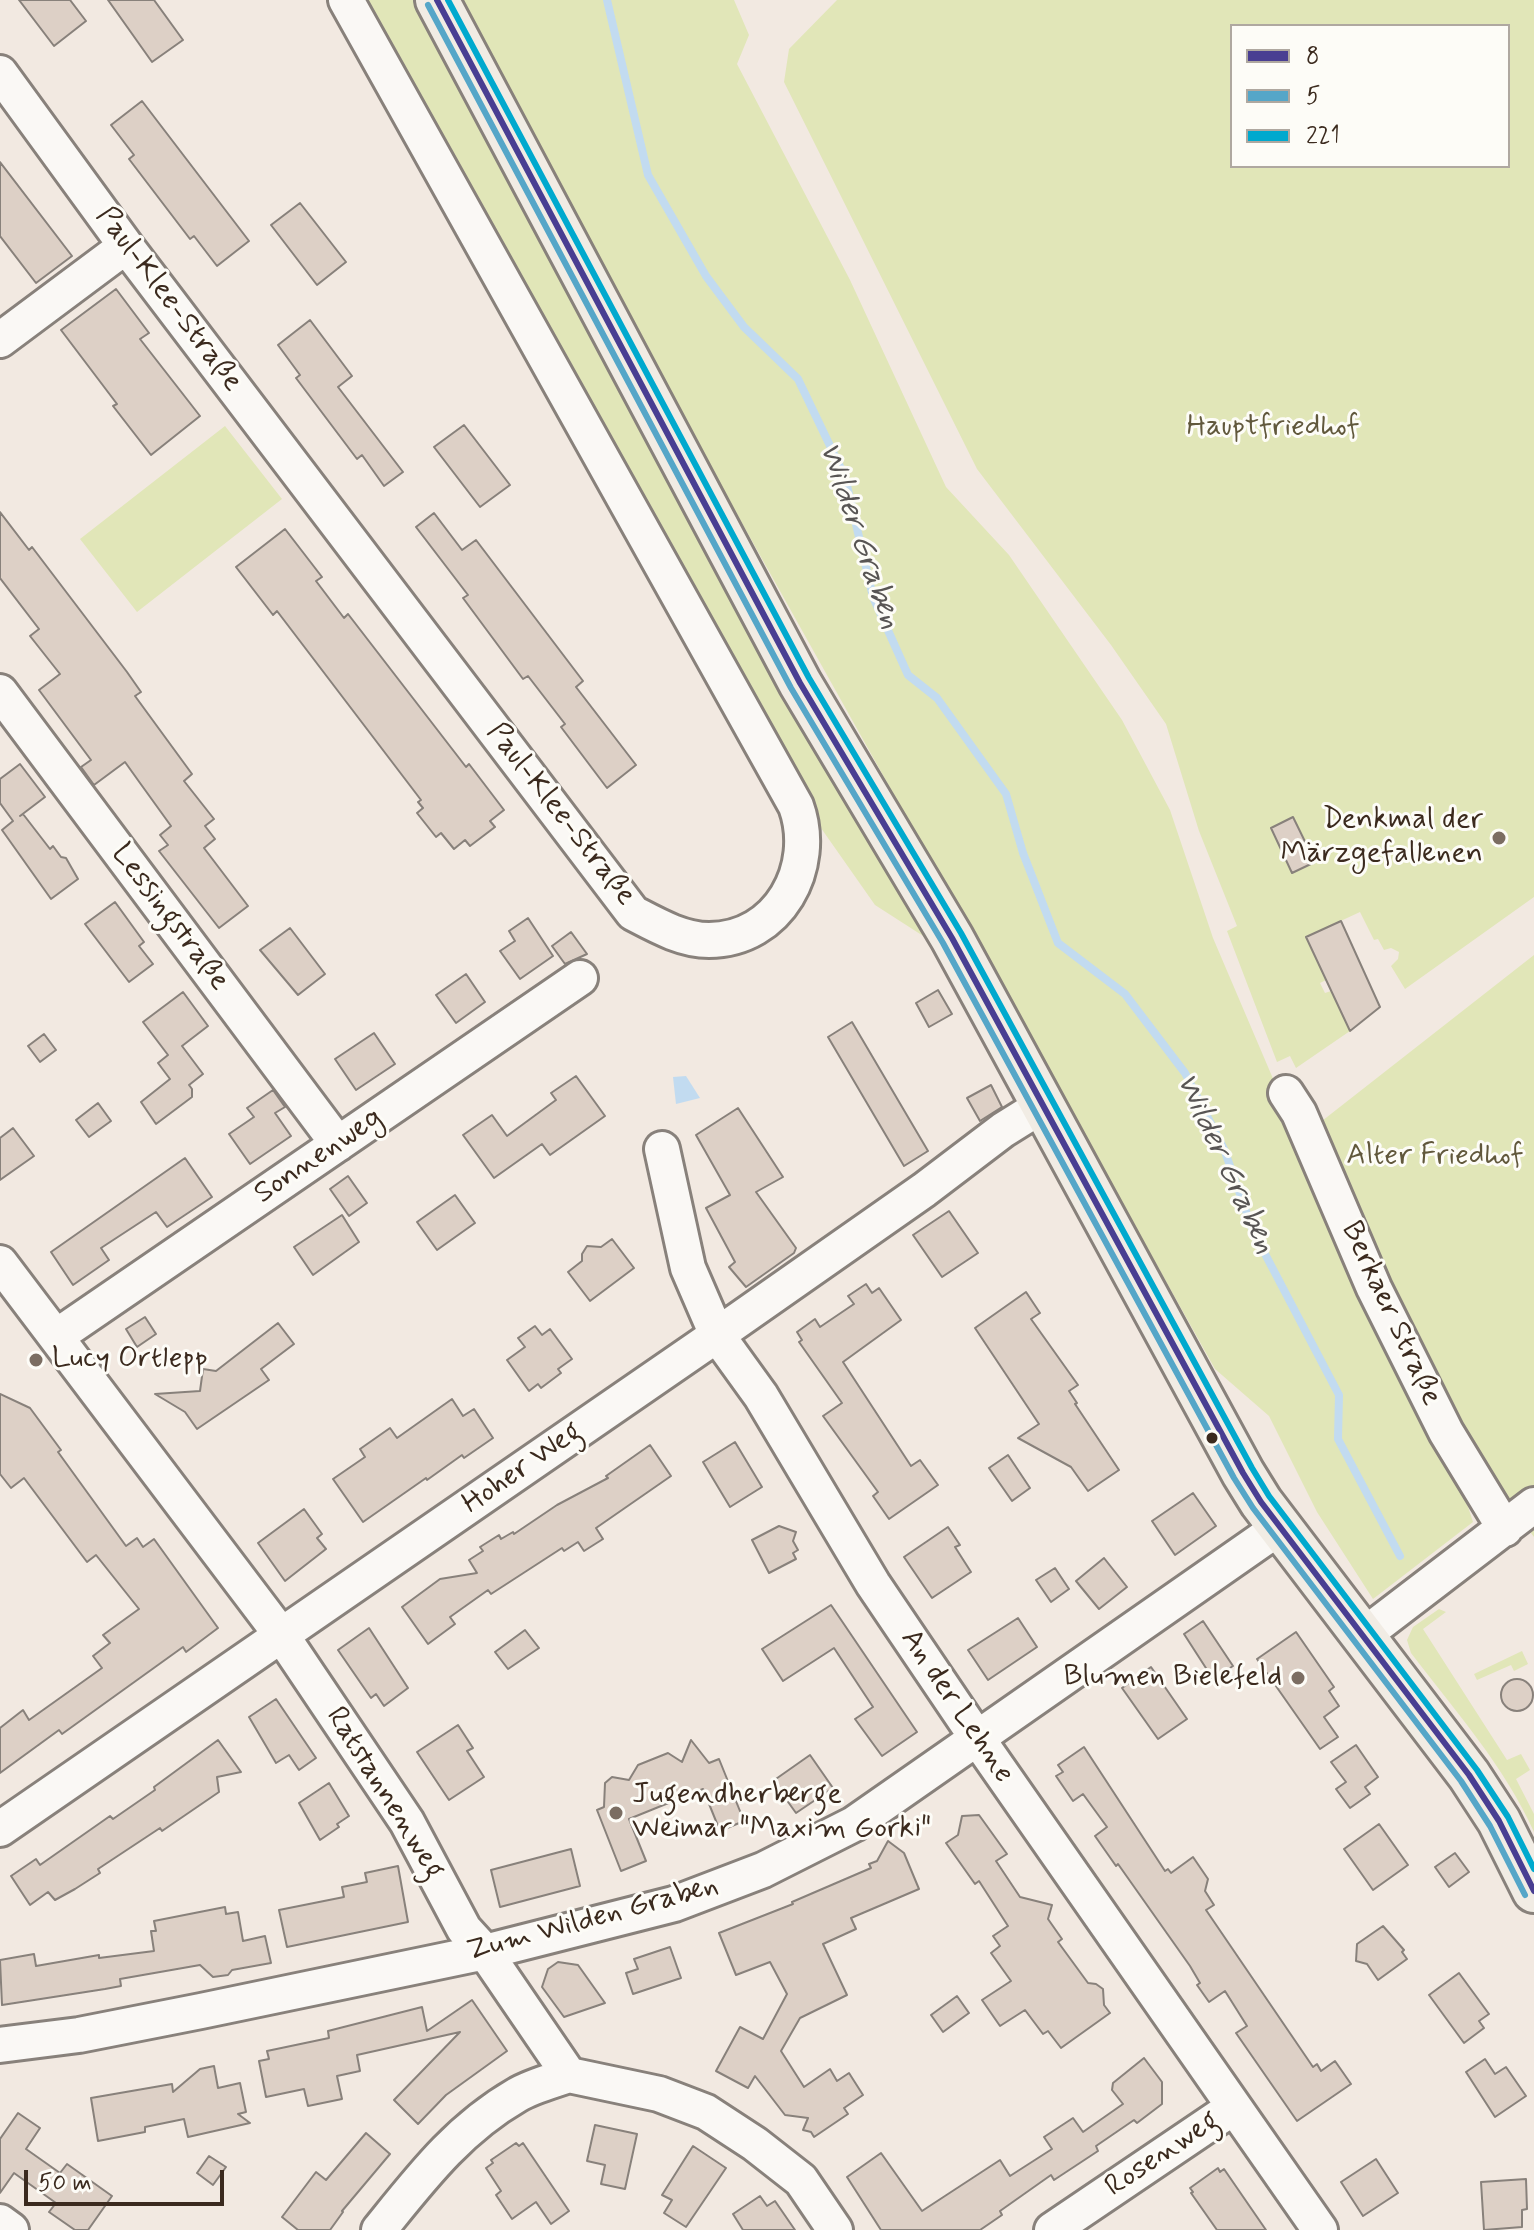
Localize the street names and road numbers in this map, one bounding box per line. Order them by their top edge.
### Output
street label: Paul-Klee-Straße [87,200,249,400]
street label: Paul-Klee-Straße [477,716,643,914]
street label: Lessingstraße [102,837,236,999]
street label: Sonnenweg [248,1101,390,1213]
street label: Berkaer Straße [1332,1216,1448,1412]
street label: Hoher Weg [456,1415,590,1523]
street label: An der Lehne [891,1623,1021,1791]
street label: Ratstannenweg [317,1701,451,1887]
street label: Zum Wilden Graben [463,1869,723,1971]
street label: Rosenweg [1099,2104,1227,2206]

